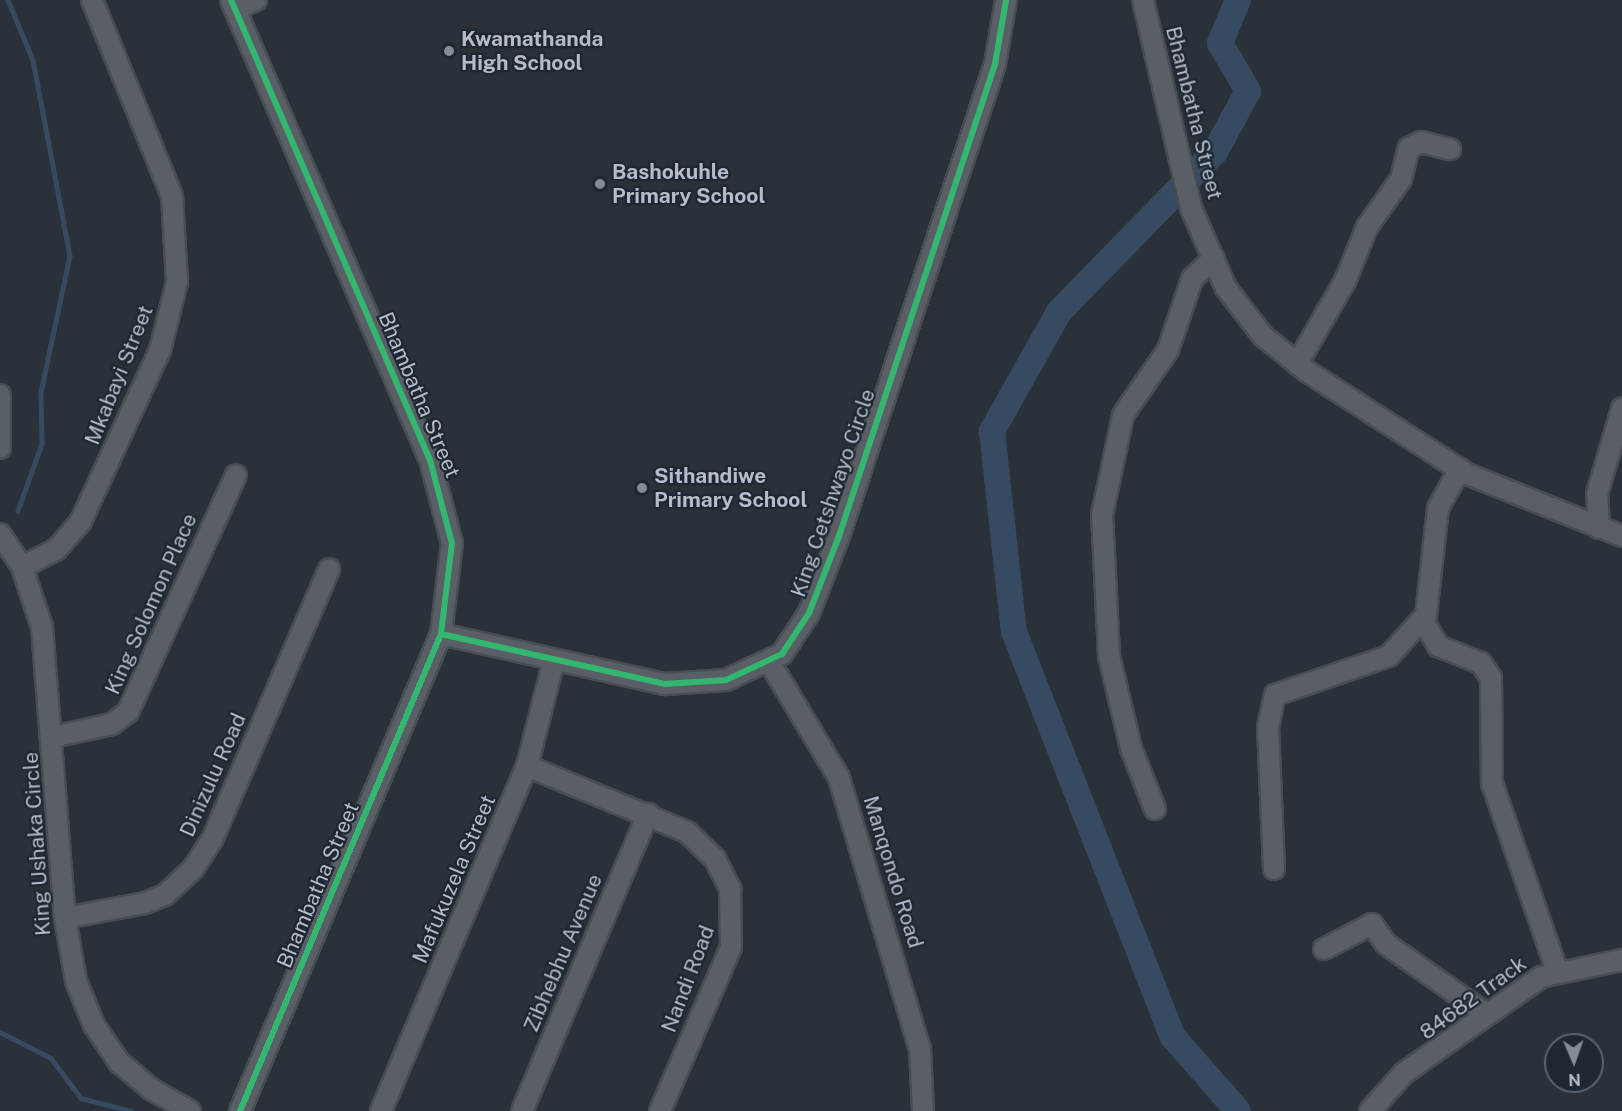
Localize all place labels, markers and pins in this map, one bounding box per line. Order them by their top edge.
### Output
place label: Kwamathanda High School [461,26,603,76]
marker: Kwamathanda High School [442,44,456,58]
place label: Bashokuhle Primary School [612,159,765,209]
marker: Bashokuhle Primary School [593,177,607,191]
place label: Sithandiwe Primary School [654,463,807,513]
marker: Sithandiwe Primary School [635,481,649,495]

